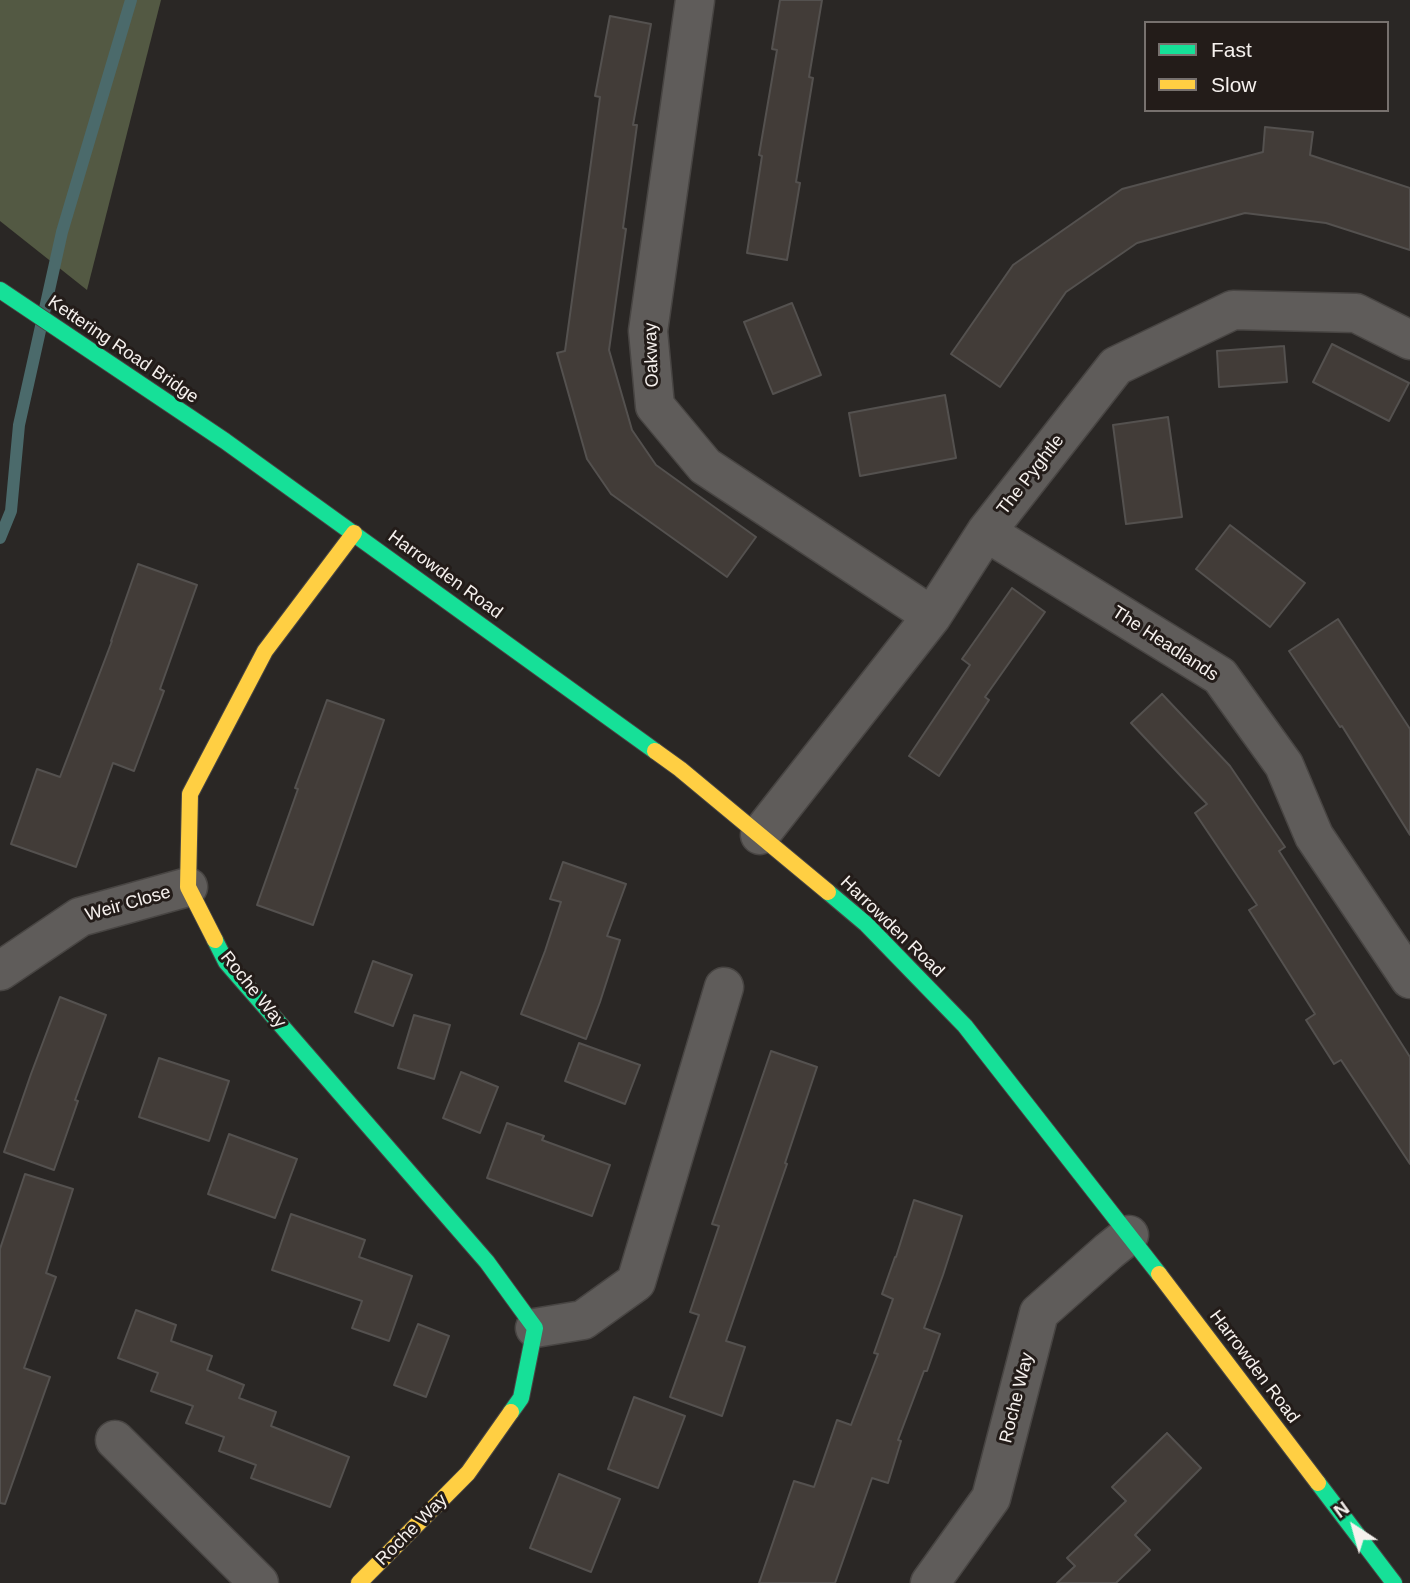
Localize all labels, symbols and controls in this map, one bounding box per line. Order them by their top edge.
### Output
legend [1144,21,1389,112]
text: Fast [1211,38,1252,61]
text: Slow [1211,73,1257,96]
street label: Kettering Road Bridge [44,292,202,408]
street label: Oakway [640,322,664,388]
street label: The Pyghtle [993,431,1069,519]
street label: Harrowden Road [384,526,506,624]
street label: The Headlands [1108,602,1222,686]
street label: Harrowden Road [836,872,948,982]
street label: Weir Close [83,882,173,926]
street label: Roche Way [216,947,290,1033]
street label: Harrowden Road [1204,1306,1304,1428]
street label: Roche Way [995,1351,1039,1445]
street label: Roche Way [372,1490,452,1570]
north arrow [1319,1492,1389,1562]
text: N [1330,1497,1353,1522]

